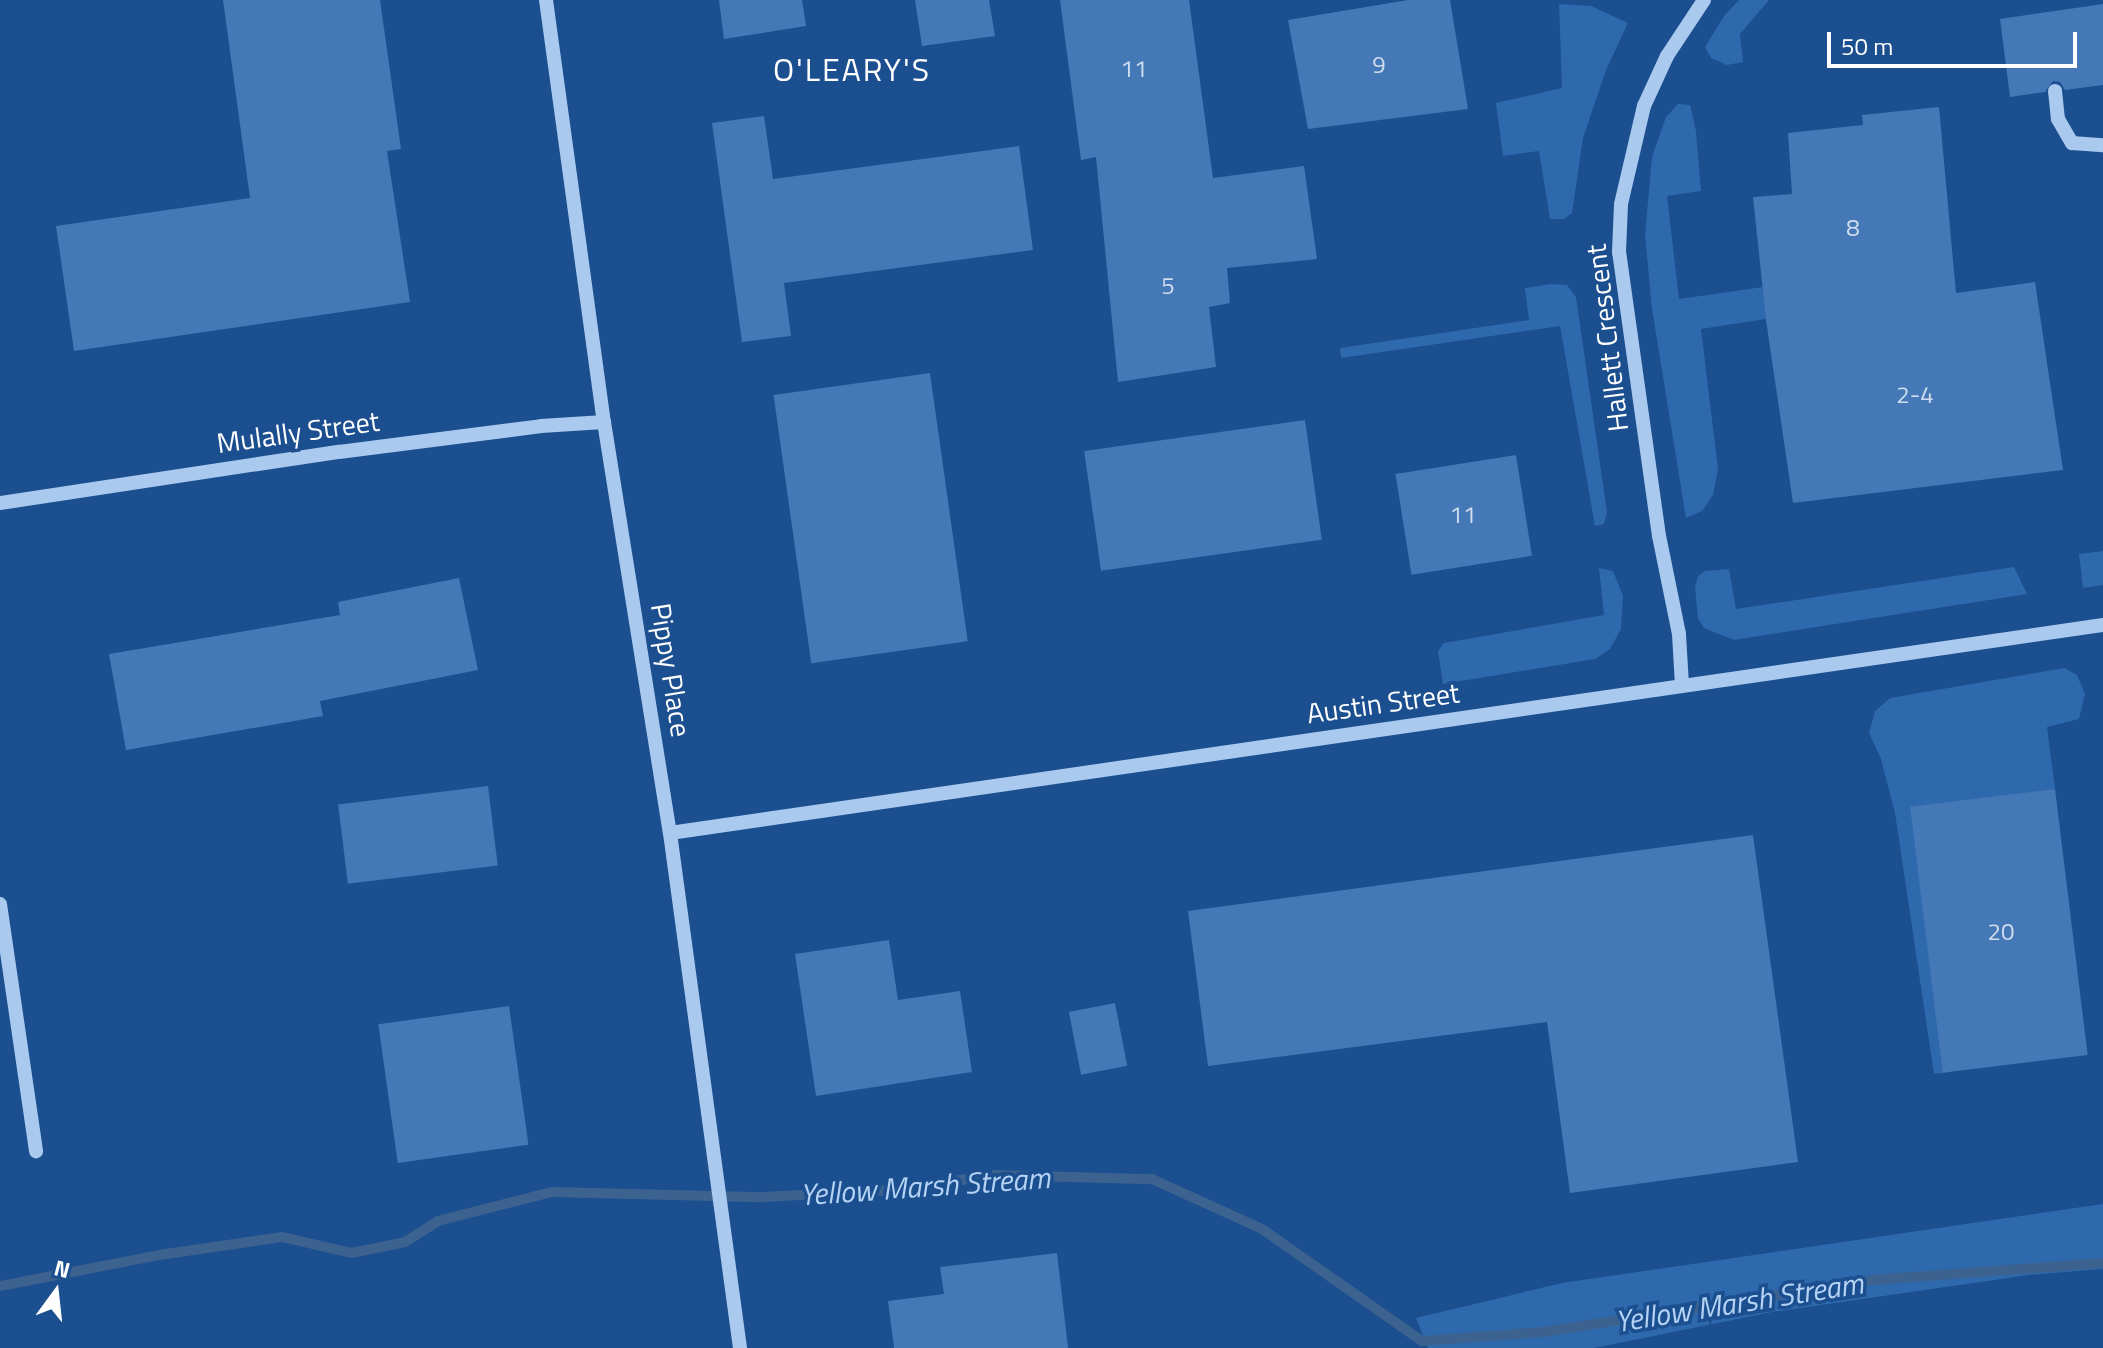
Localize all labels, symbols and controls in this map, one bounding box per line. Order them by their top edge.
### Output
scale bar [1831,16,2081,66]
text: 50 m [1841,28,1893,64]
district label: O'LEARY'S [773,50,931,88]
house number: 9 [1372,51,1386,79]
house number: 11 [1121,55,1147,83]
house number: 8 [1846,214,1860,242]
street label: Hallett Crescent [1579,242,1635,434]
house number: 5 [1161,272,1175,300]
house number: 2-4 [1896,381,1934,409]
street label: Mulally Street [215,404,381,460]
house number: 11 [1450,501,1476,529]
street label: Pippy Place [644,601,698,739]
street label: Austin Street [1304,676,1462,730]
house number: 20 [1988,918,2014,946]
water label: Yellow Marsh Stream [799,1159,1051,1213]
text: N [50,1250,74,1287]
north arrow [16,1252,96,1332]
water label: Yellow Marsh Stream [1612,1265,1866,1339]

